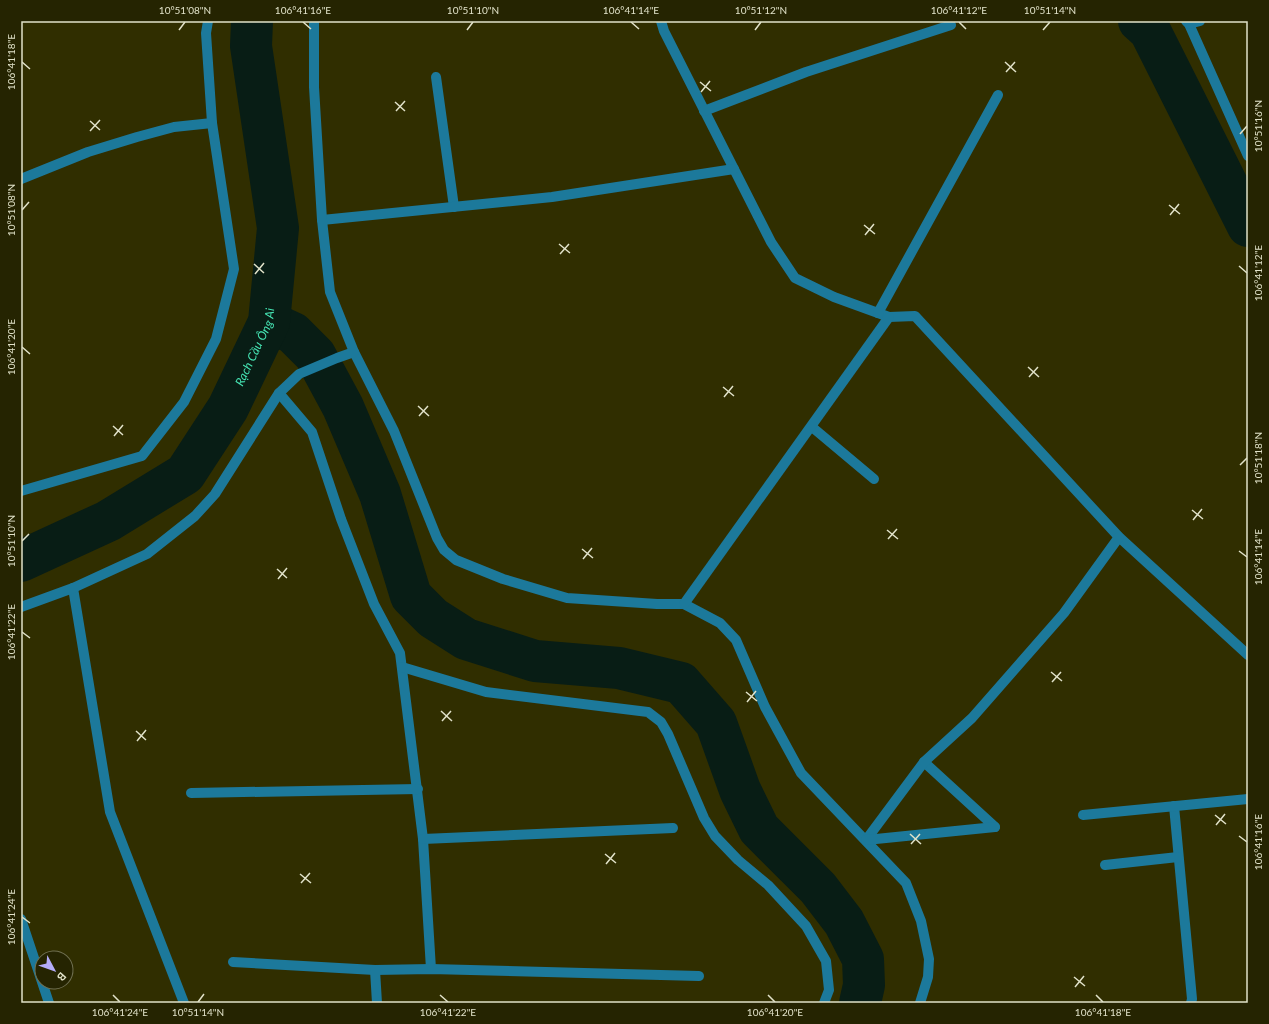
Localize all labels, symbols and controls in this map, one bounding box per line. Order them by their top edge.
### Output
text: 10°51'08"N [159,4,211,16]
text: 106°41'16"E [275,4,331,16]
text: 10°51'10"N [447,4,499,16]
text: 106°41'14"E [603,4,659,16]
text: 10°51'12"N [735,4,787,16]
text: 106°41'12"E [931,4,987,16]
text: 10°51'14"N [1024,4,1076,16]
text: 106°41'18"E [5,34,17,90]
text: 10°51'16"N [1252,100,1264,152]
text: 10°51'08"N [5,184,17,236]
text: 106°41'12"E [1252,245,1264,301]
water label: Rạch Cầu Ông Ai [232,307,277,388]
text: 106°41'20"E [5,319,17,375]
text: 10°51'18"N [1252,432,1264,484]
text: 10°51'10"N [5,515,17,567]
text: 106°41'14"E [1252,529,1264,585]
text: 106°41'22"E [5,604,17,660]
text: 106°41'16"E [1252,814,1264,870]
text: 106°41'24"E [5,889,17,945]
north arrow [34,950,74,990]
text: B [55,970,69,984]
text: 106°41'24"E [92,1006,148,1018]
text: 10°51'14"N [172,1006,224,1018]
text: 106°41'22"E [420,1006,476,1018]
text: 106°41'20"E [747,1006,803,1018]
text: 106°41'18"E [1075,1006,1131,1018]

